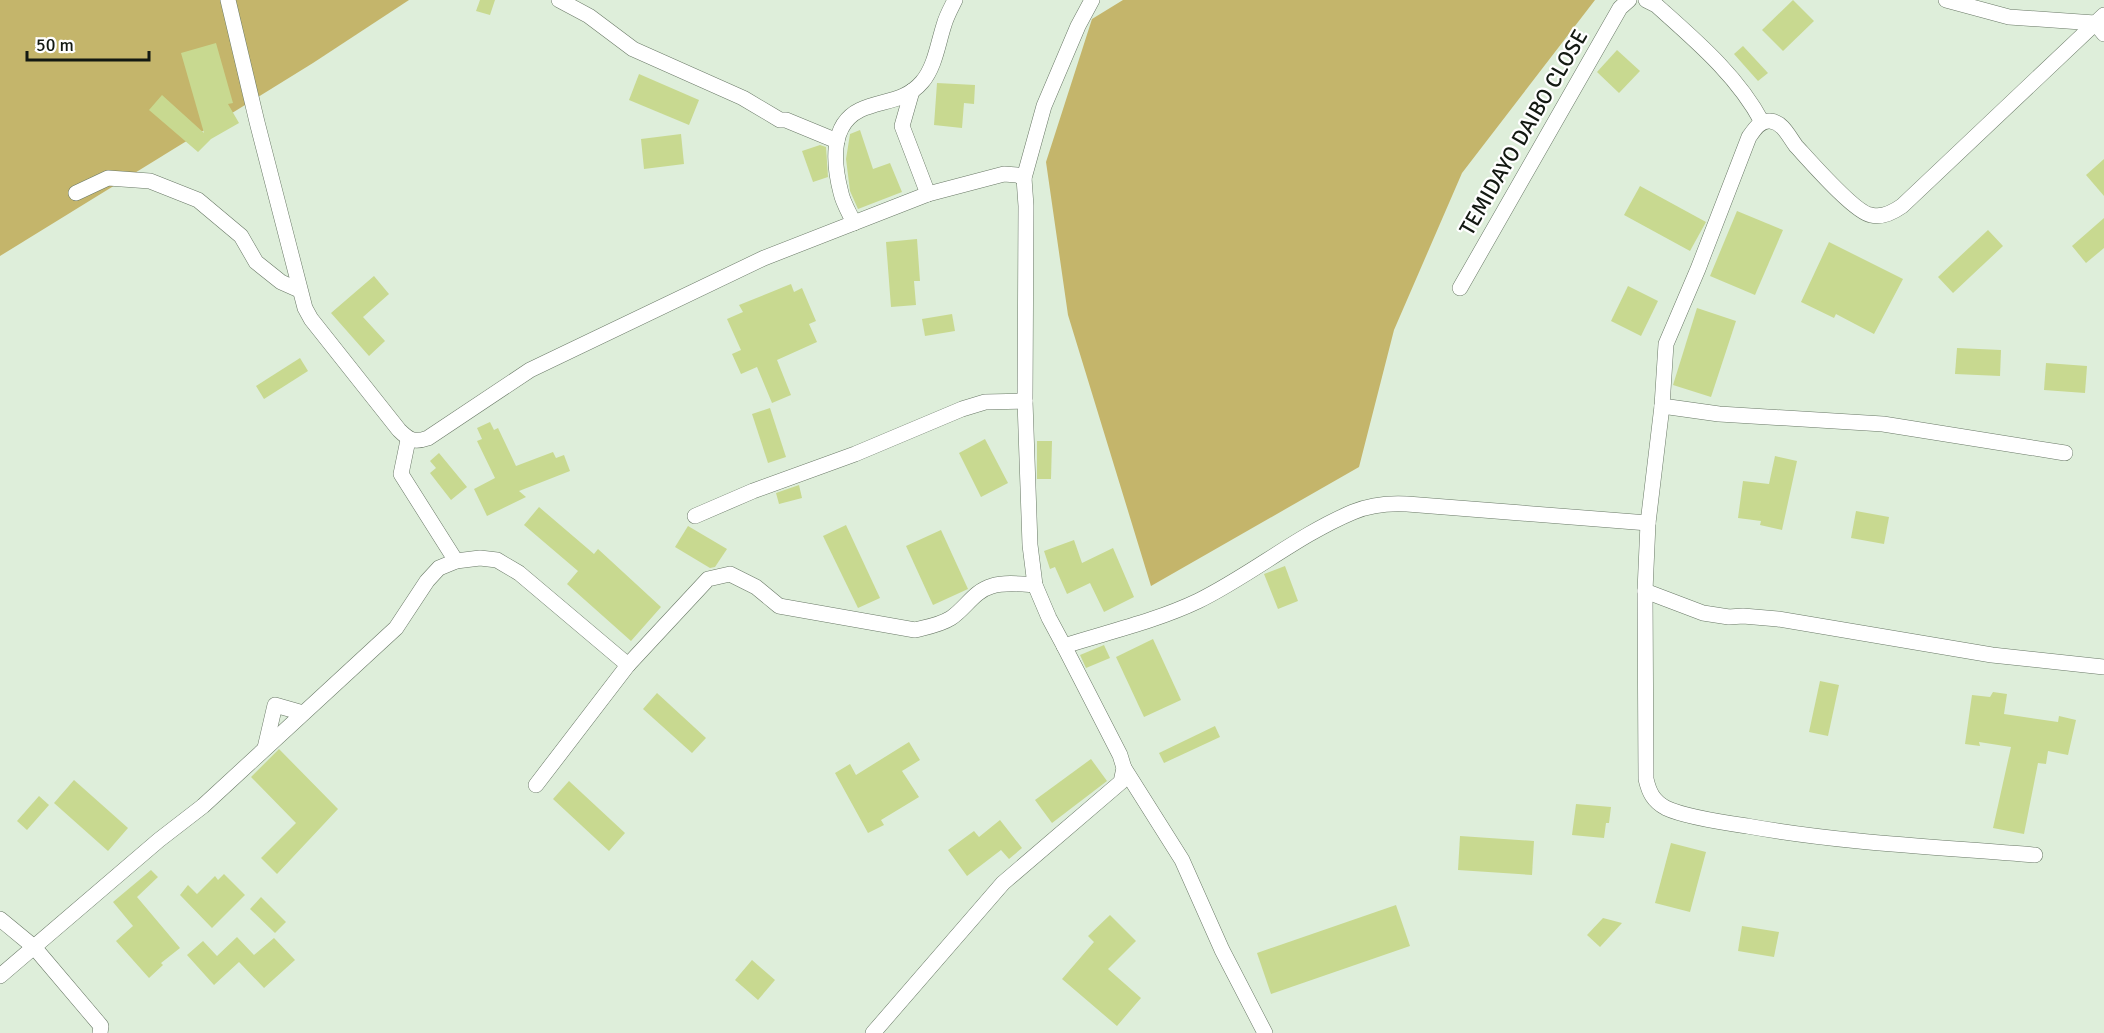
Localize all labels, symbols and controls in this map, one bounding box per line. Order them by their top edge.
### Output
scale bar [27,24,148,62]
street label: TEMIDAYO DAIBO CLOSE [1453,24,1593,240]
text: 50 m [36,34,74,56]

